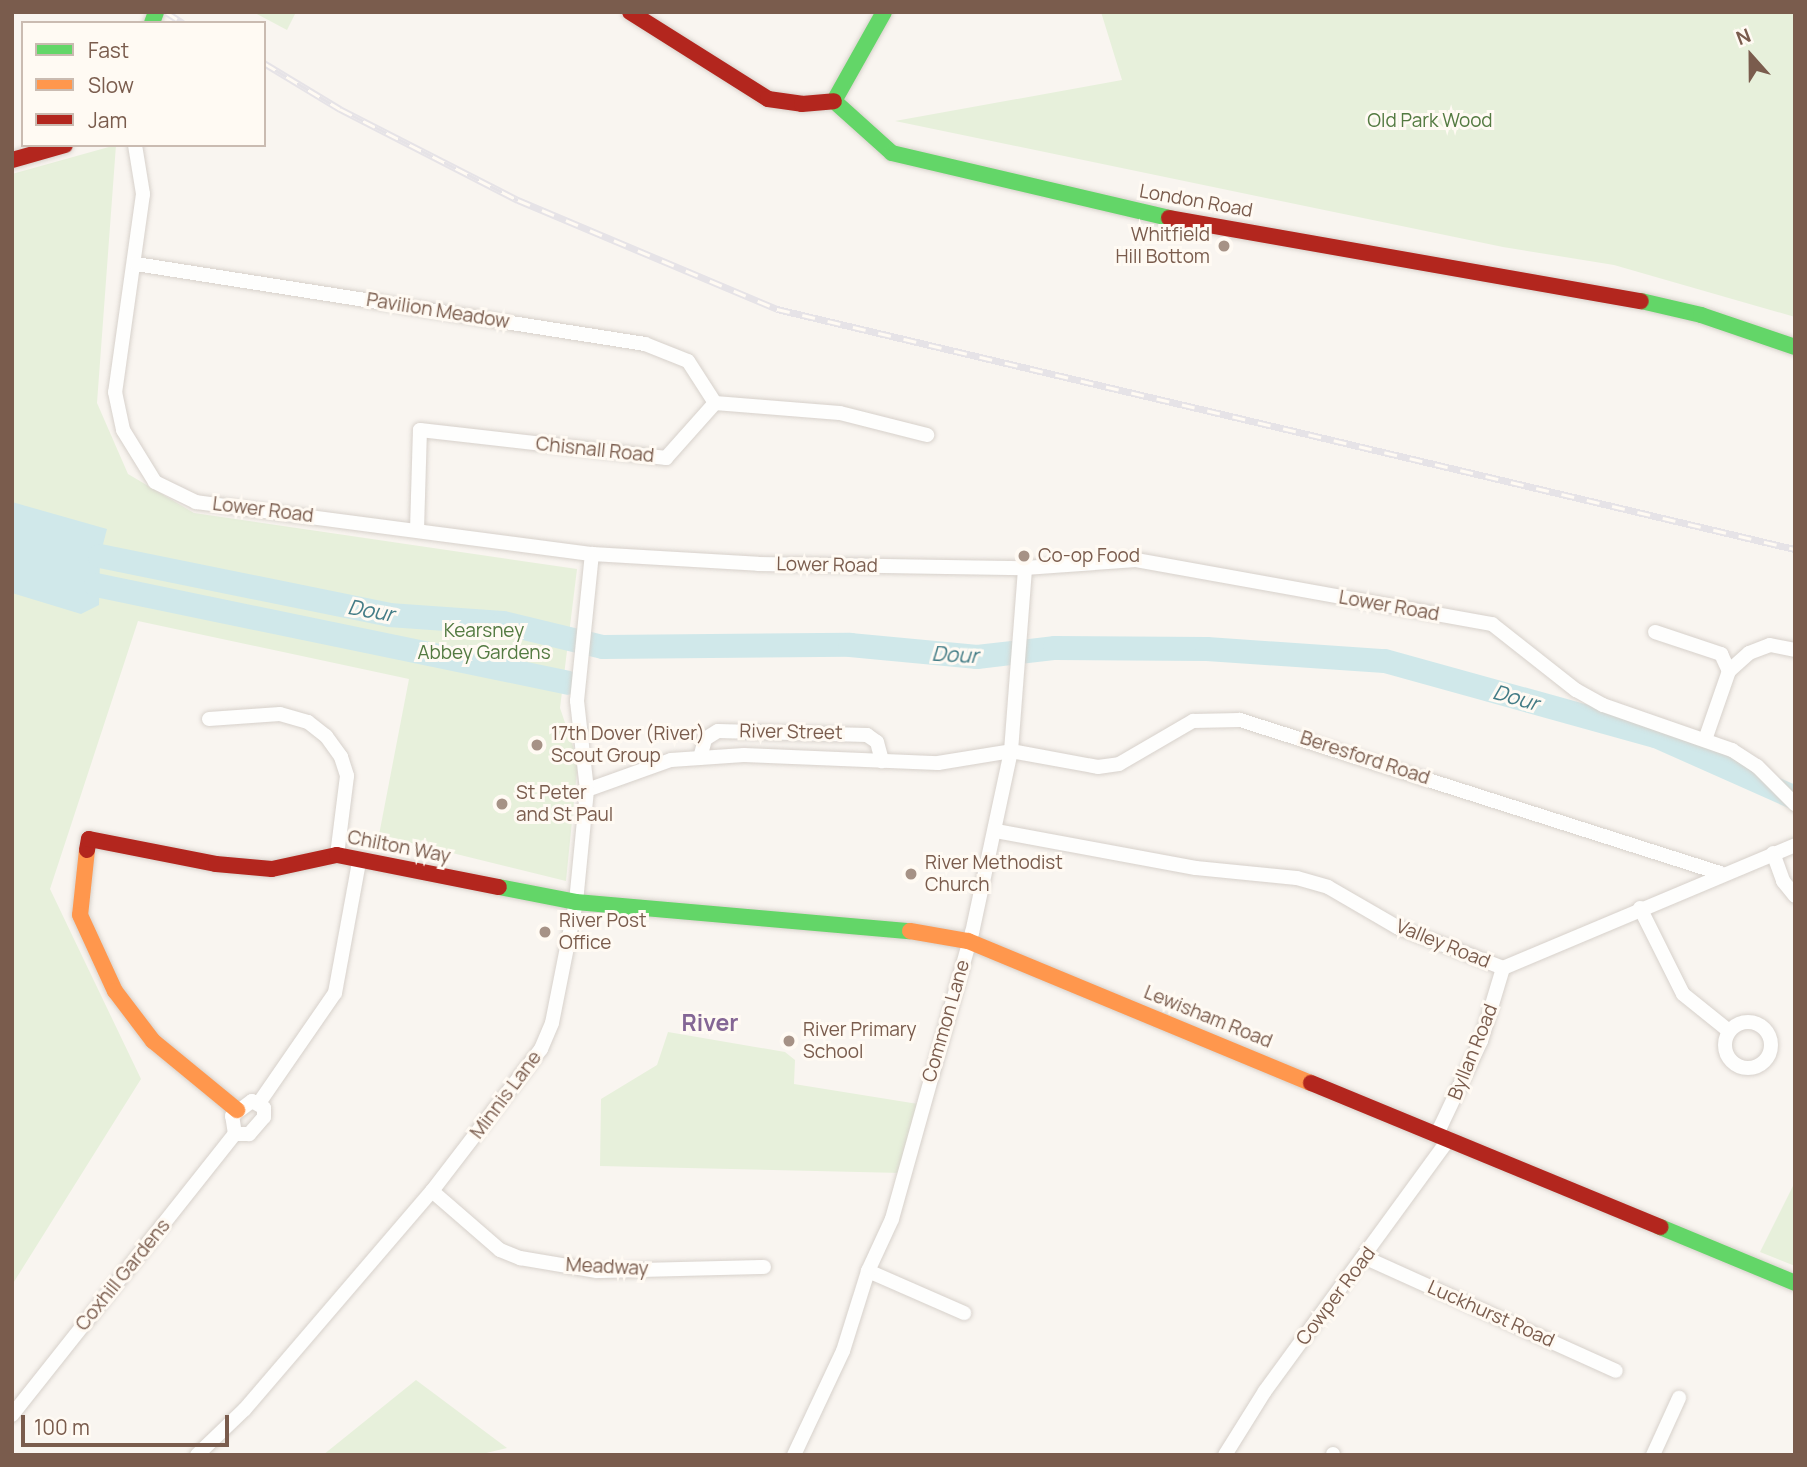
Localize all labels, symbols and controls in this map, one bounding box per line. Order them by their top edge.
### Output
legend [21,21,266,147]
north arrow [1716,21,1786,91]
text: N [1732,22,1755,51]
text: Fast [88,36,129,64]
text: Slow [88,71,134,99]
text: Jam [88,106,127,134]
park label: Old Park Wood [1367,110,1493,132]
street label: London Road [1138,180,1254,222]
place label: Whitfield Hill Bottom [1116,224,1210,268]
marker: Whitfield Hill Bottom [1216,238,1232,254]
street label: Pavilion Meadow [365,288,511,334]
street label: Chisnall Road [535,432,655,468]
street label: Lower Road [211,492,315,528]
place label: Co-op Food [1038,545,1140,567]
marker: Co-op Food [1016,548,1032,564]
street label: Lower Road [776,553,878,577]
street label: Lower Road [1337,586,1441,626]
water label: Dour [346,594,396,626]
park label: Kearsney Abbey Gardens [417,620,551,664]
water label: Dour [931,640,979,668]
water label: Dour [1490,678,1542,716]
street label: River Street [739,720,843,744]
place label: 17th Dover (River) Scout Group [551,723,705,767]
street label: Beresford Road [1297,726,1433,790]
marker: 17th Dover (River) Scout Group [529,737,545,753]
place label: St Peter and St Paul [516,782,613,826]
marker: St Peter and St Paul [494,796,510,812]
street label: Chilton Way [346,826,452,868]
place label: River Methodist Church [925,852,1063,896]
marker: River Methodist Church [903,866,919,882]
place label: River Post Office [559,910,647,954]
street label: Valley Road [1392,915,1494,973]
marker: River Post Office [537,924,553,940]
street label: Common Lane [918,957,974,1085]
street label: Lewisham Road [1141,981,1275,1053]
street label: Byllan Road [1443,1001,1503,1103]
district label: River [682,1008,738,1036]
place label: River Primary School [803,1019,917,1063]
marker: River Primary School [781,1033,797,1049]
street label: Minnis Lane [466,1047,546,1143]
street label: Coxhill Gardens [71,1215,175,1335]
street label: Cowper Road [1292,1242,1380,1350]
street label: Meadway [565,1253,649,1281]
street label: Luckhurst Road [1424,1276,1558,1352]
scale bar [24,1400,233,1444]
text: 100 m [34,1413,90,1441]

